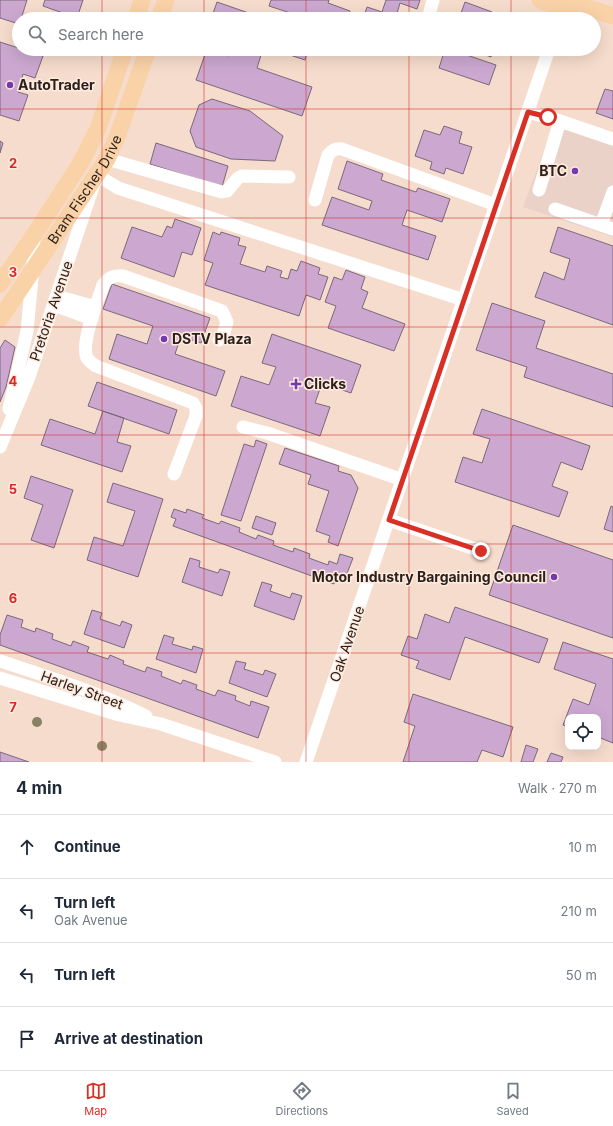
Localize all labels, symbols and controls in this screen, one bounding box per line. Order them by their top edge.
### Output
search box [12,12,601,56]
icon: search [26,23,48,45]
text: Search here [58,25,144,44]
place label: AutoTrader [18,76,95,93]
marker: AutoTrader [5,80,15,90]
route start [539,108,557,126]
street label: Bram Fischer Drive [44,132,125,247]
text: 2 [9,155,17,171]
place label: BTC [539,162,567,179]
marker: BTC [570,166,580,176]
street label: Pretoria Avenue [25,259,76,363]
text: 3 [9,264,17,280]
place label: DSTV Plaza [172,330,252,347]
marker: DSTV Plaza [159,334,169,344]
text: 4 [9,373,18,389]
place label: Clicks [304,375,346,392]
marker: Clicks [291,379,301,389]
text: 5 [9,481,17,497]
route end [472,542,490,560]
place label: Motor Industry Bargaining Council [312,568,546,585]
marker: Motor Industry Bargaining Council [549,572,559,582]
text: 6 [9,590,17,606]
street label: Oak Avenue [326,604,367,684]
street label: Harley Street [39,667,126,712]
text: 7 [9,699,17,715]
map controls [565,714,601,750]
button: locate [565,714,601,750]
text: 4 min [16,778,62,798]
text: Walk · 270 m [518,780,597,796]
icon: ahead [16,836,38,858]
text: Continue [54,837,121,856]
text: 10 m [568,839,597,855]
text: Turn left [54,893,115,912]
icon: left [16,900,38,922]
text: 210 m [561,903,597,919]
text: Oak Avenue [54,912,128,928]
icon: left [16,964,38,986]
text: Turn left [54,965,115,984]
text: 50 m [566,967,597,983]
icon: arrive [16,1028,38,1050]
text: Arrive at destination [54,1029,203,1048]
tab: Map [84,1080,107,1118]
tab: Directions [276,1080,328,1118]
tab: Saved [497,1080,529,1118]

